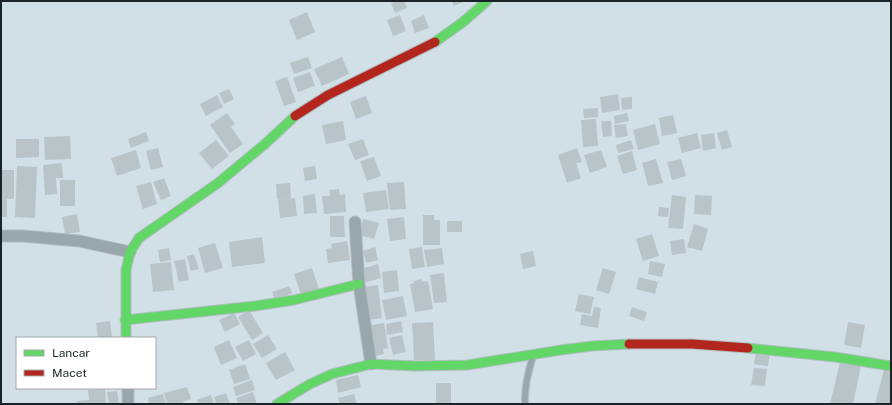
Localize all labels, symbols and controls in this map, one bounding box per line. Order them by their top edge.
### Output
legend [16,337,156,389]
text: Lancar [52,346,90,360]
text: Macet [52,366,87,380]

